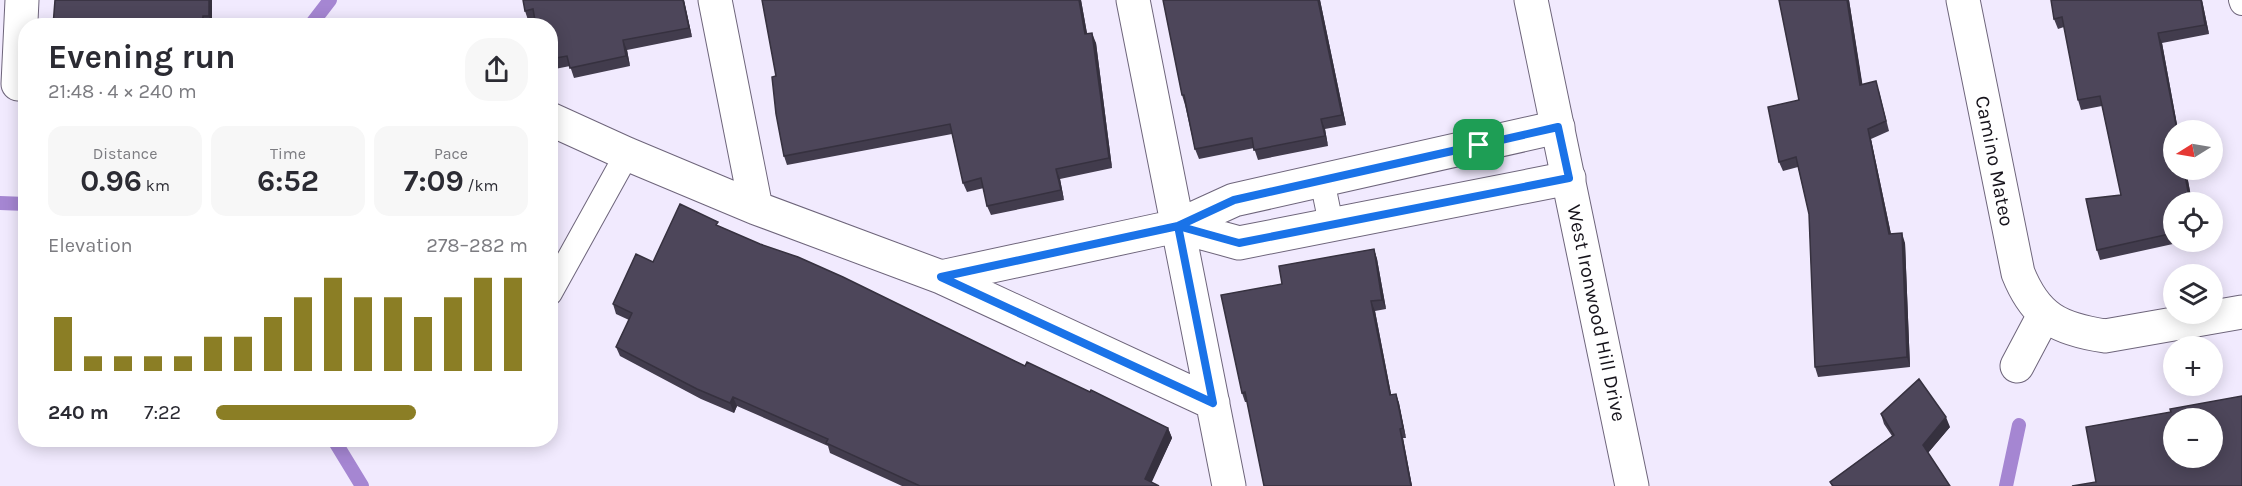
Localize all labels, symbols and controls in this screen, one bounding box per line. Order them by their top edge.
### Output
text: Evening run [48,38,236,76]
button: share [465,38,528,101]
text: 21:48 · 4 × 240 m [48,80,197,103]
street label: Camino Mateo [1971,94,2018,228]
pin [1453,119,1504,170]
north arrow [2163,120,2223,180]
map controls [2163,120,2223,468]
icon: arrive [1462,128,1495,161]
text: Distance [93,144,157,163]
text: Time [270,144,306,163]
text: Pace [434,144,468,163]
text: 0.96 [80,163,142,199]
text: 6:52 [257,163,319,199]
text: 7:09 [404,163,464,199]
text: km [142,176,170,195]
text: /km [464,176,499,195]
button: locate [2163,192,2223,252]
street label: West Ironwood Hill Drive [1562,203,1631,424]
text: Elevation [48,234,133,257]
text: 278–282 m [426,234,528,257]
button: layers [2163,264,2223,324]
button: + [2163,336,2223,396]
text: 240 m [48,401,109,424]
text: 7:22 [144,401,181,424]
button: − [2163,408,2223,468]

